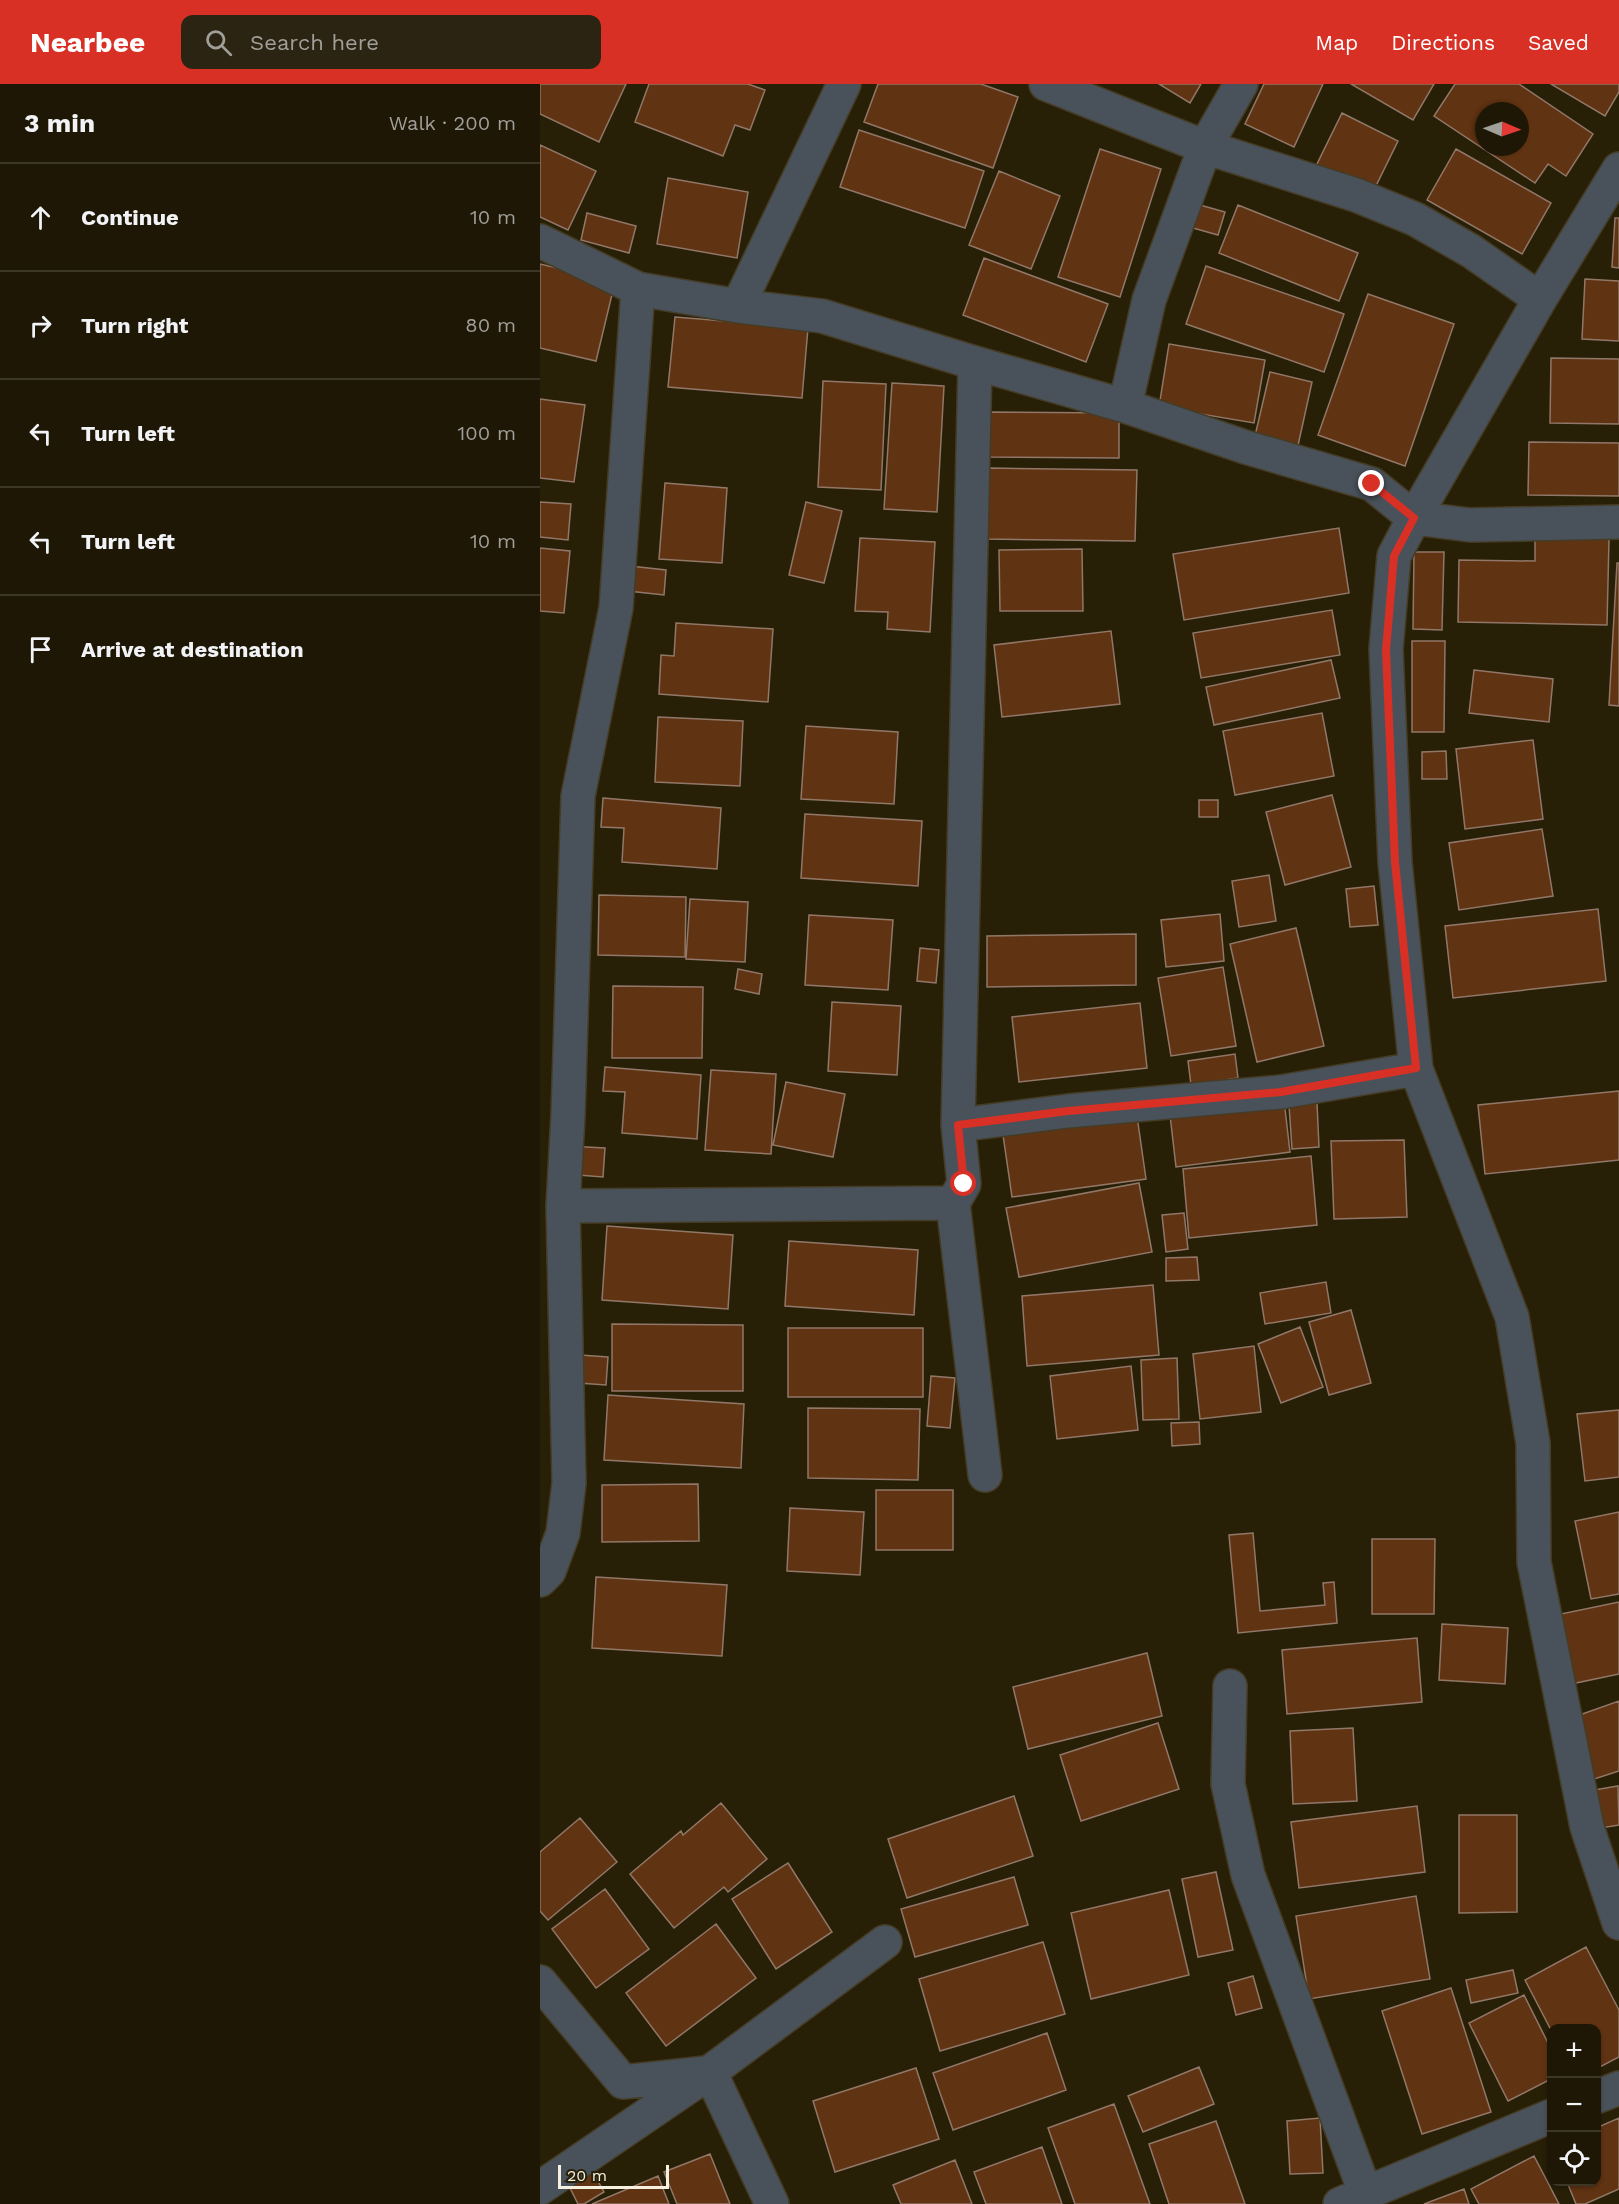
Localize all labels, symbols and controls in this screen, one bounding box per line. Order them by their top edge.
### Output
search box [181,15,601,69]
text: Nearbee [30,26,145,59]
icon: search [202,26,235,59]
text: Search here [250,30,379,55]
text: Map [1315,30,1358,55]
text: Directions [1391,30,1495,55]
text: Saved [1528,30,1589,55]
north arrow [1475,102,1529,156]
text: 3 min [24,108,95,138]
text: Walk · 200 m [389,111,516,135]
icon: ahead [24,201,57,234]
text: Continue [81,205,179,230]
text: 10 m [470,205,516,229]
icon: right [24,309,57,342]
text: Turn right [81,313,188,338]
text: 80 m [465,313,516,337]
icon: left [24,417,57,450]
text: Turn left [81,421,175,446]
text: 100 m [457,421,516,445]
route end [1358,470,1384,496]
icon: left [24,525,57,558]
text: Turn left [81,529,175,554]
text: 10 m [470,529,516,553]
icon: arrive [24,633,57,666]
text: Arrive at destination [81,637,304,662]
route start [950,1170,976,1196]
map controls [1547,2024,1601,2186]
button: + [1547,2024,1601,2078]
button: − [1547,2078,1601,2132]
button: locate [1547,2132,1601,2186]
scale bar [558,2162,669,2190]
text: 20 m [567,2166,607,2185]

